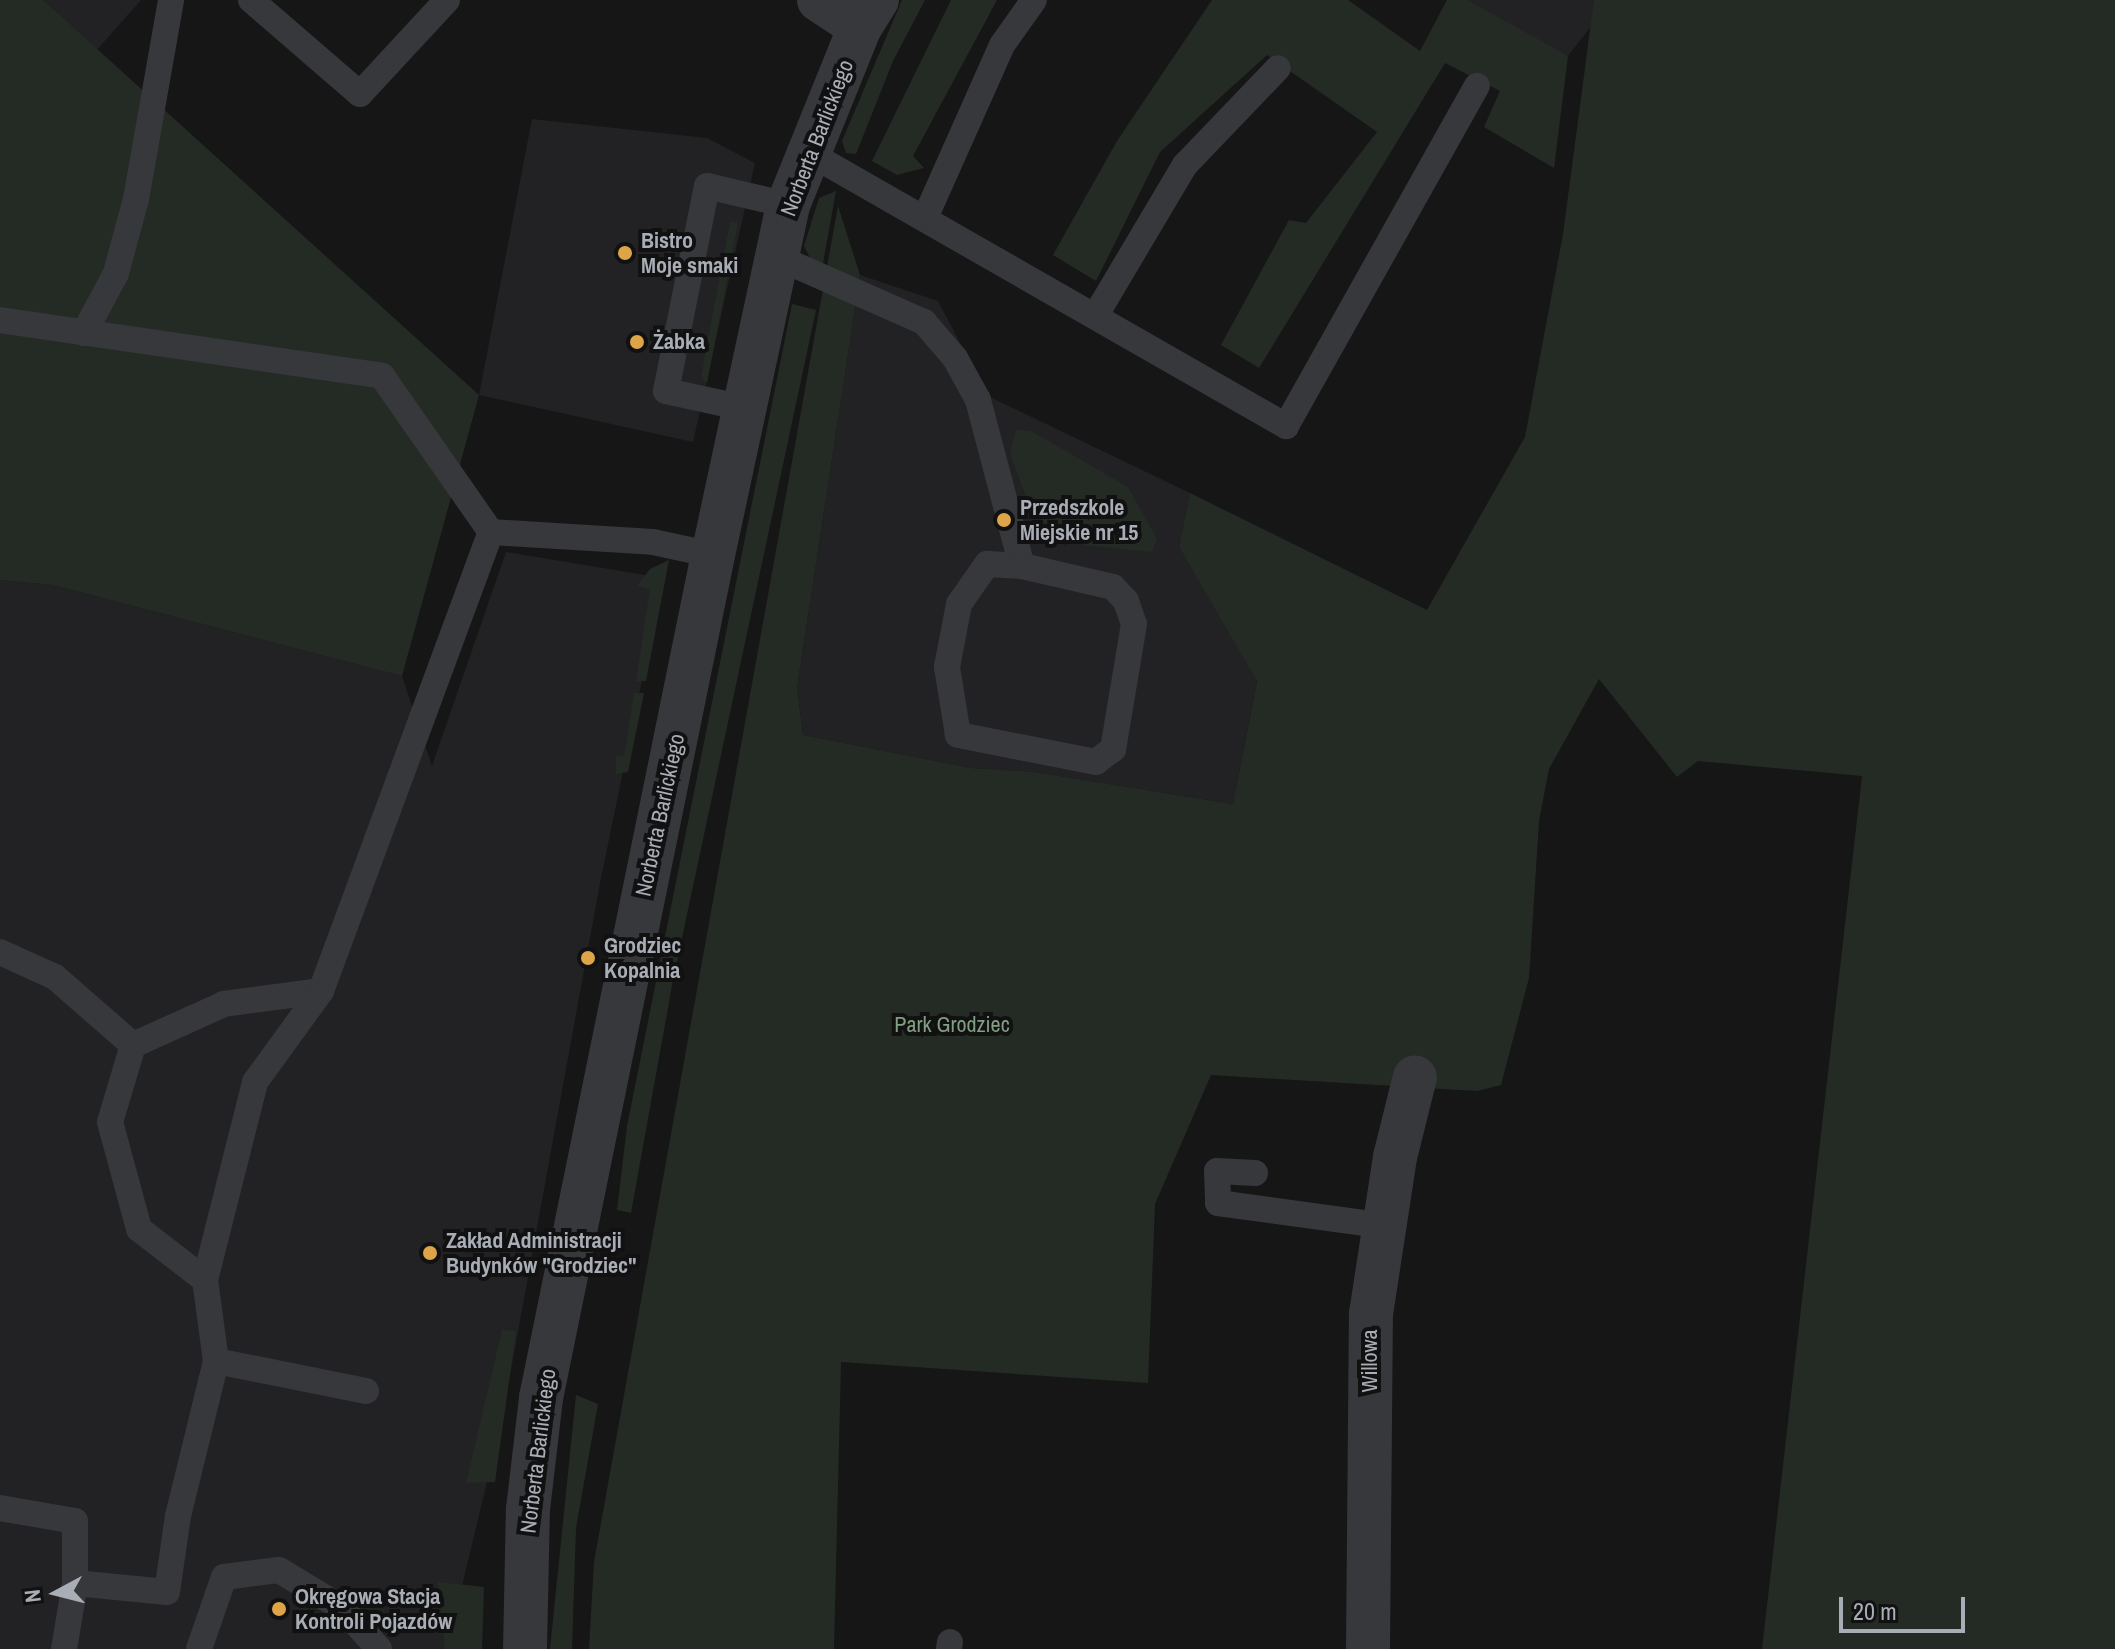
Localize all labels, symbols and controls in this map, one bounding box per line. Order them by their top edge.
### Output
street label: Norberta Barlickiego [775,56,859,220]
place label: Bistro Moje smaki [641,227,738,278]
marker: Bistro Moje smaki [616,244,634,262]
place label: Żabka [653,329,705,355]
marker: Żabka [628,333,646,351]
place label: Przedszkole Miejskie nr 15 [1020,494,1138,546]
marker: Przedszkole Miejskie nr 15 [995,511,1013,529]
street label: Norberta Barlickiego [630,731,690,899]
place label: Grodziec Kopalnia [604,932,681,984]
marker: Grodziec Kopalnia [579,949,597,967]
park label: Park Grodziec [894,1012,1010,1038]
place label: Zakład Administracji Budynków "Grodziec" [446,1227,637,1278]
marker: Zakład Administracji Budynków "Grodziec" [421,1244,439,1262]
street label: Willowa [1357,1329,1383,1393]
street label: Norberta Barlickiego [515,1367,561,1535]
north arrow [16,1553,96,1633]
scale bar [1843,1581,1969,1631]
place label: Okręgowa Stacja Kontroli Pojazdów [295,1583,452,1634]
text: N [16,1588,48,1604]
text: 20 m [1853,1595,1897,1627]
marker: Okręgowa Stacja Kontroli Pojazdów [270,1600,288,1618]

